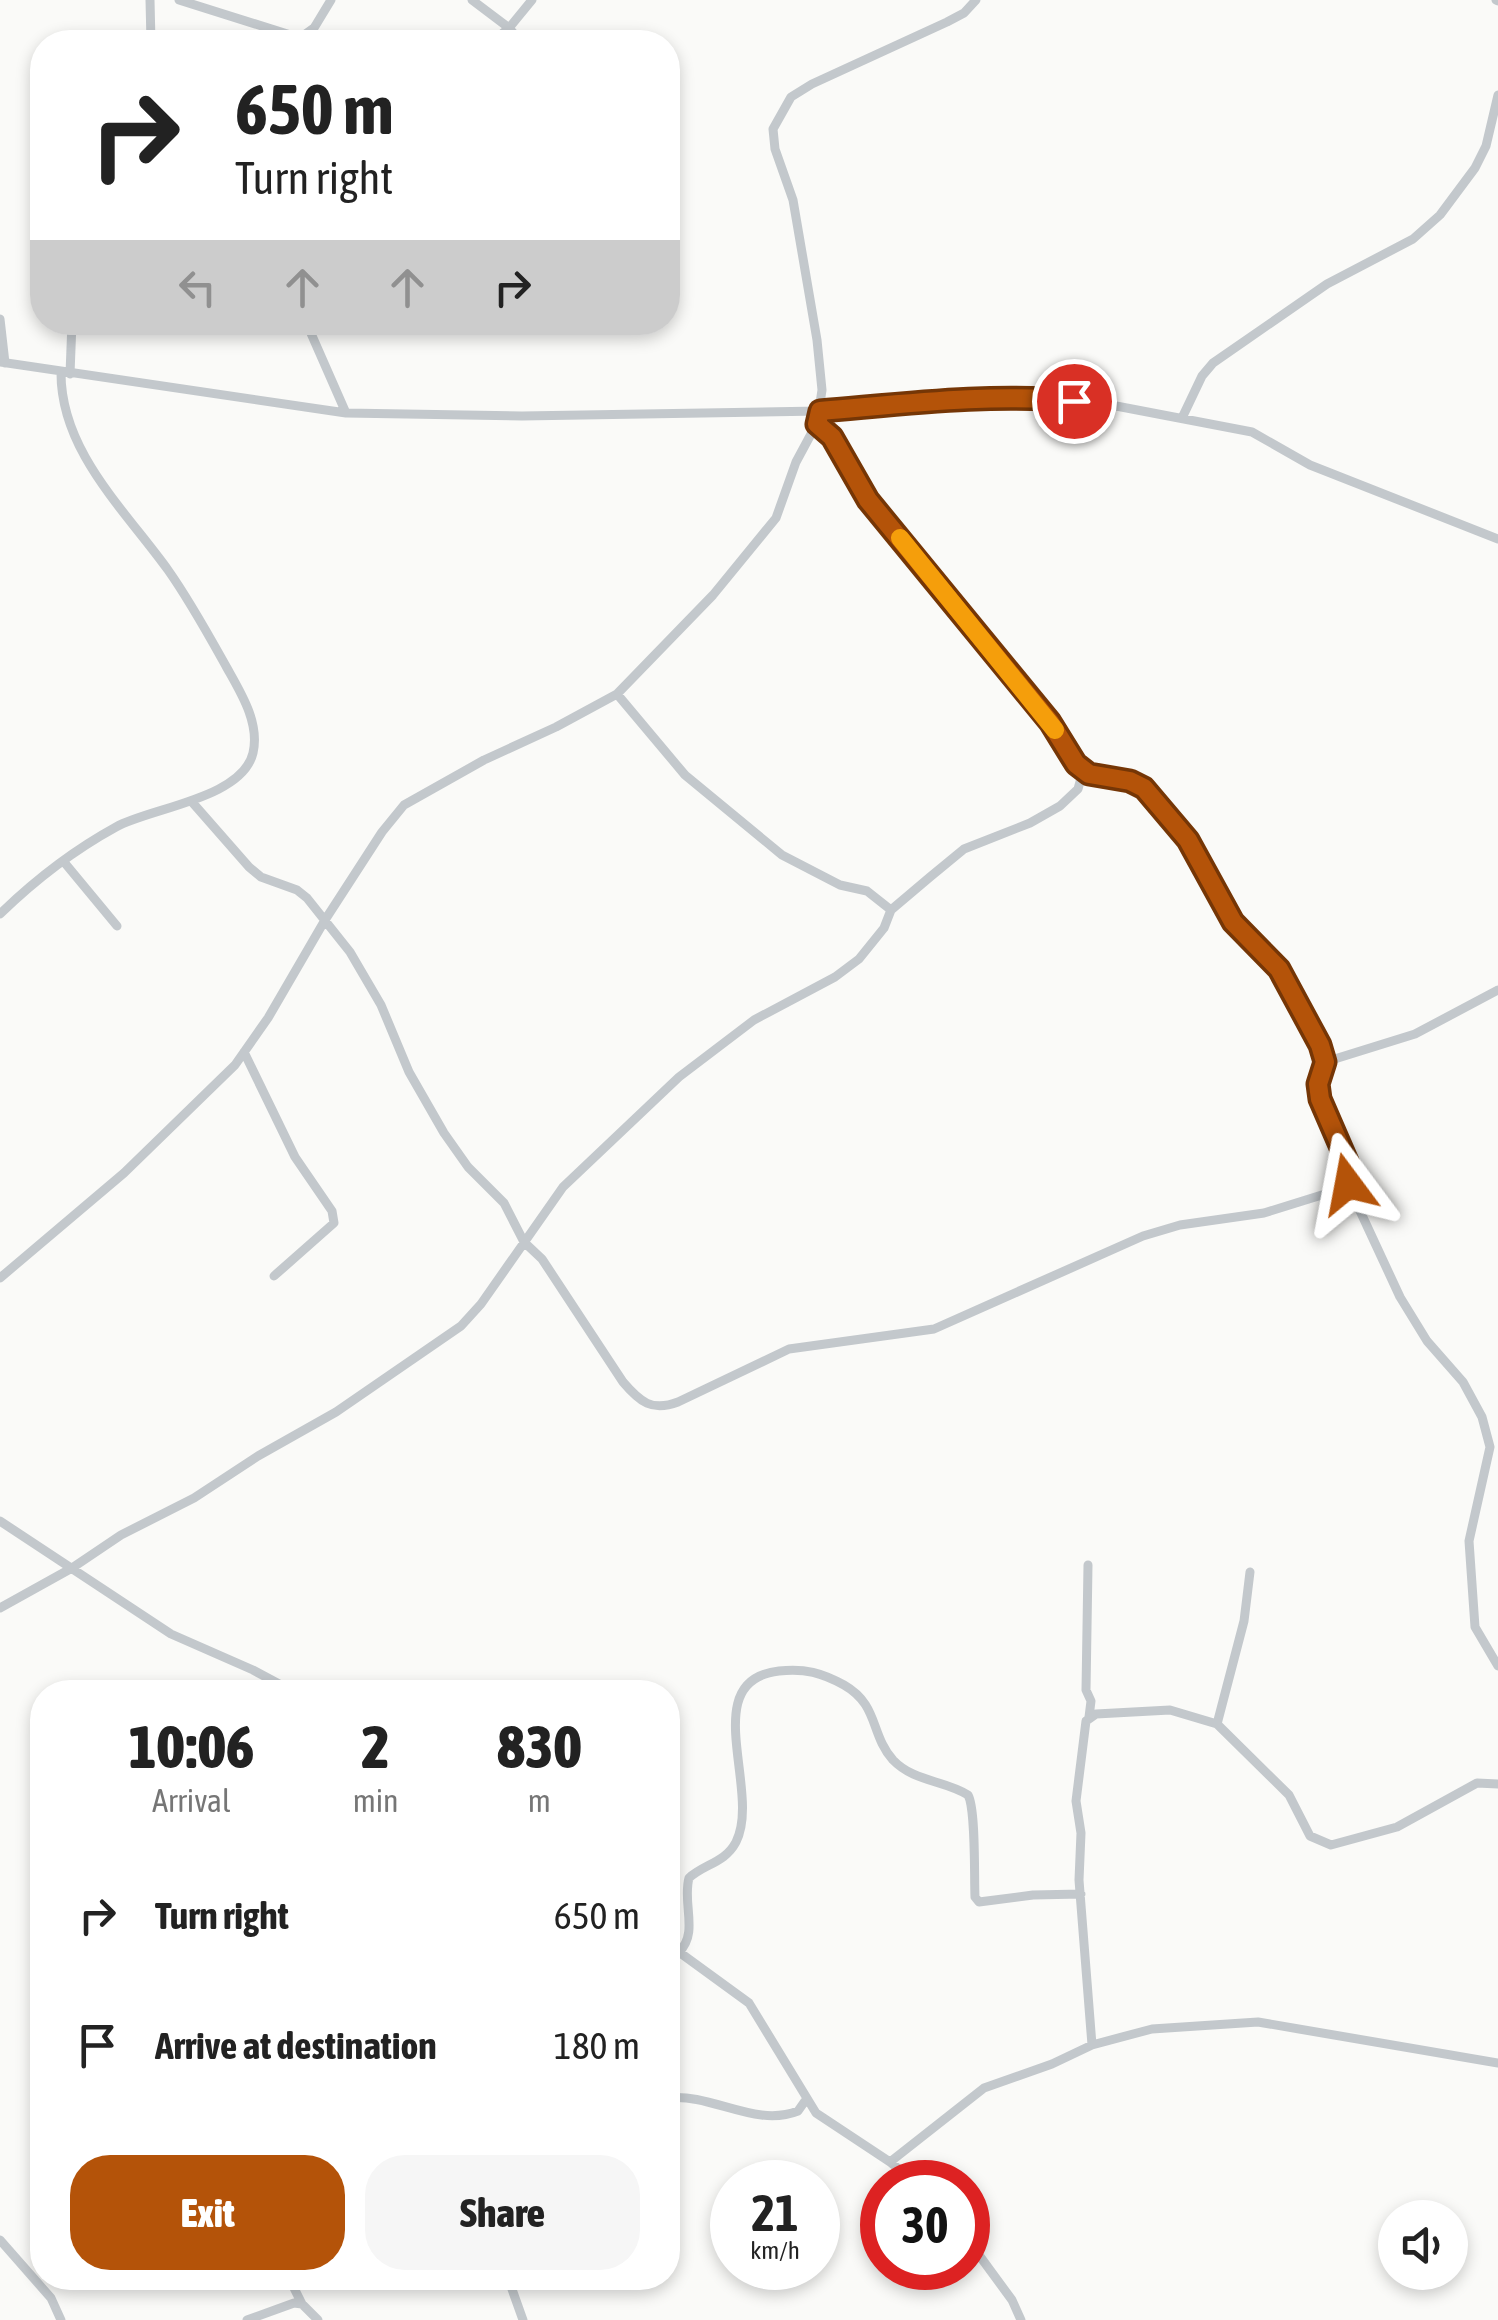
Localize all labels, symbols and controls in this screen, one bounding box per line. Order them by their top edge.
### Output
text: 650 m [235,69,394,149]
icon: right [70,70,200,200]
text: Turn right [235,152,393,204]
icon: left [170,260,225,315]
icon: ahead [275,260,330,315]
icon: ahead [380,260,435,315]
icon: right [485,260,540,315]
pin [1032,359,1117,444]
icon: arrive [1047,374,1102,429]
position arrow [1296,1132,1400,1236]
text: 10:06 [128,1712,254,1781]
text: 2 [362,1712,390,1781]
text: 830 [497,1712,582,1781]
text: Arrival [152,1782,230,1819]
text: min [353,1782,399,1819]
text: m [528,1782,551,1819]
icon: right [70,1888,125,1943]
text: Turn right [155,1894,289,1937]
text: 650 m [554,1894,640,1937]
icon: arrive [70,2018,125,2073]
text: Arrive at destination [155,2024,437,2067]
text: 180 m [554,2024,640,2067]
button: Exit [70,2155,345,2270]
button: Share [365,2155,640,2270]
speed limit sign: 30 [860,2160,990,2290]
text: 21 [751,2184,798,2242]
map controls [1378,2200,1468,2290]
button: sound [1378,2200,1468,2290]
text: km/h [750,2236,800,2264]

